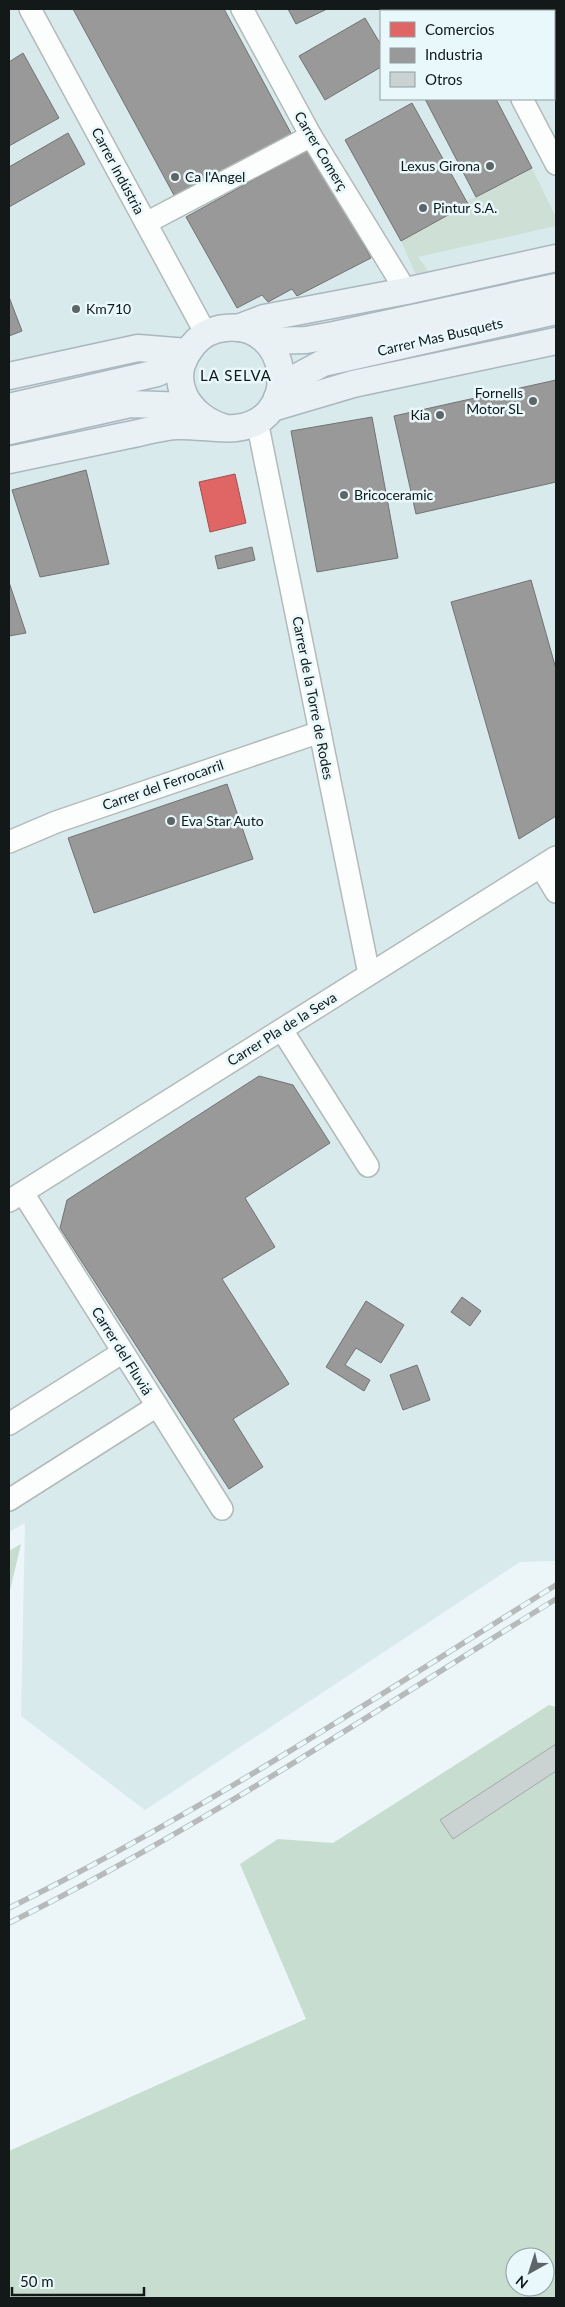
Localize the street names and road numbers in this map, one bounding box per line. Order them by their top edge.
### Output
street label: Carrer Comerç [291,108,352,194]
street label: Carrer Indústria [88,124,148,217]
street label: Carrer Mas Busquets [376,314,504,359]
street label: Carrer de la Torre de Rodes [289,615,338,781]
street label: Carrer del Ferrocarril [100,756,226,813]
street label: Carrer Pla de la Seva [224,988,340,1069]
street label: Carrer del Fluviá [89,1304,156,1398]

